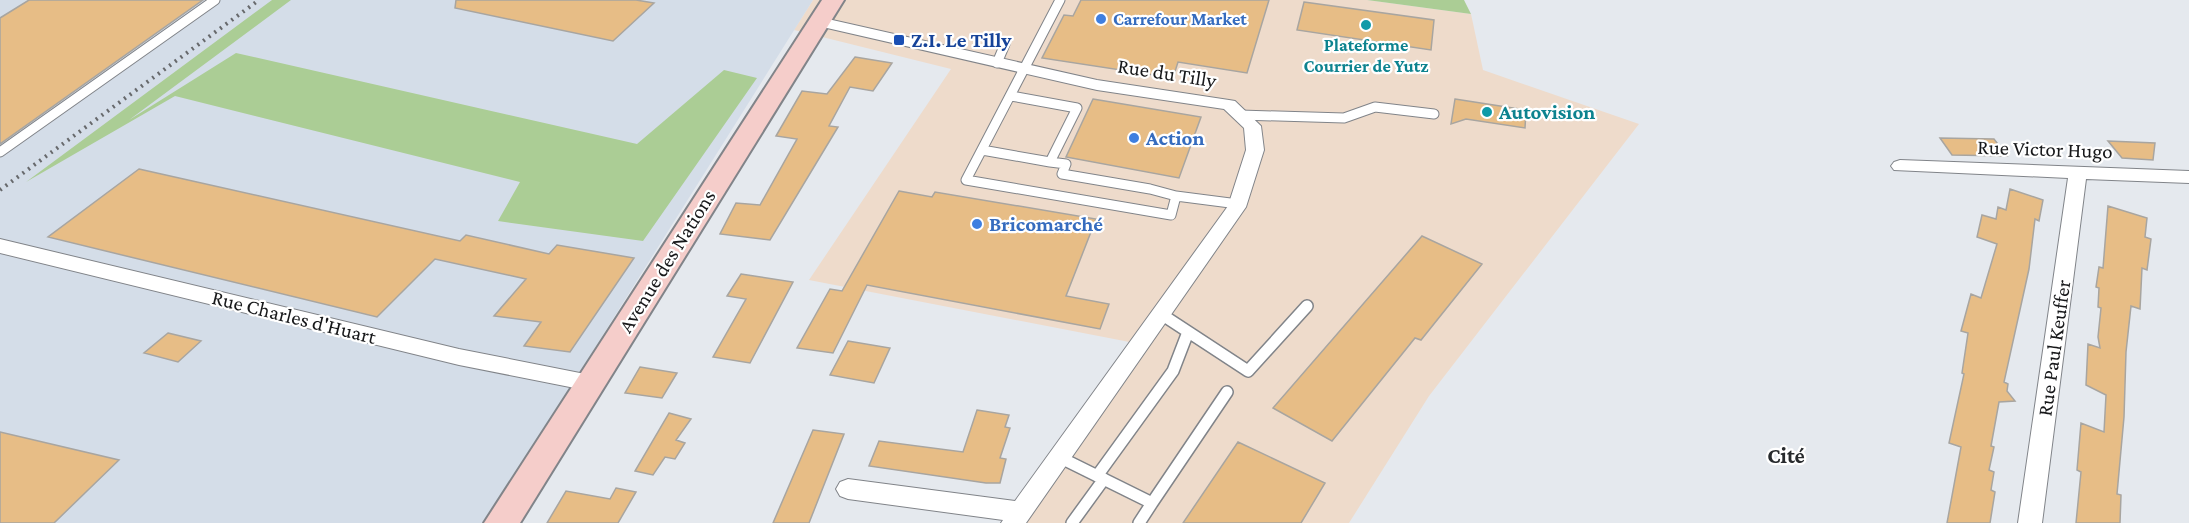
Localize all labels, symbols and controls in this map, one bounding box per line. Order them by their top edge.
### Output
place label: Carrefour Market [1113,9,1247,29]
marker: Carrefour Market [1094,12,1108,26]
marker: Plateforme Courrier de Yutz [1359,18,1373,32]
place label: Z.I. Le Tilly [911,28,1012,52]
marker: Z.I. Le Tilly [892,33,906,47]
place label: Plateforme Courrier de Yutz [1304,35,1428,76]
street label: Rue du Tilly [1116,53,1218,93]
place label: Autovision [1498,100,1595,124]
marker: Autovision [1480,105,1494,119]
place label: Action [1145,126,1205,150]
marker: Action [1127,131,1141,145]
street label: Rue Victor Hugo [1977,135,2113,163]
street label: Avenue des Nations [613,185,721,337]
place label: Bricomarché [989,212,1103,236]
marker: Bricomarché [970,217,984,231]
street label: Rue Paul Keuffer [2033,278,2076,418]
street label: Rue Charles d'Huart [209,285,380,349]
district label: Cité [1767,443,1805,468]

